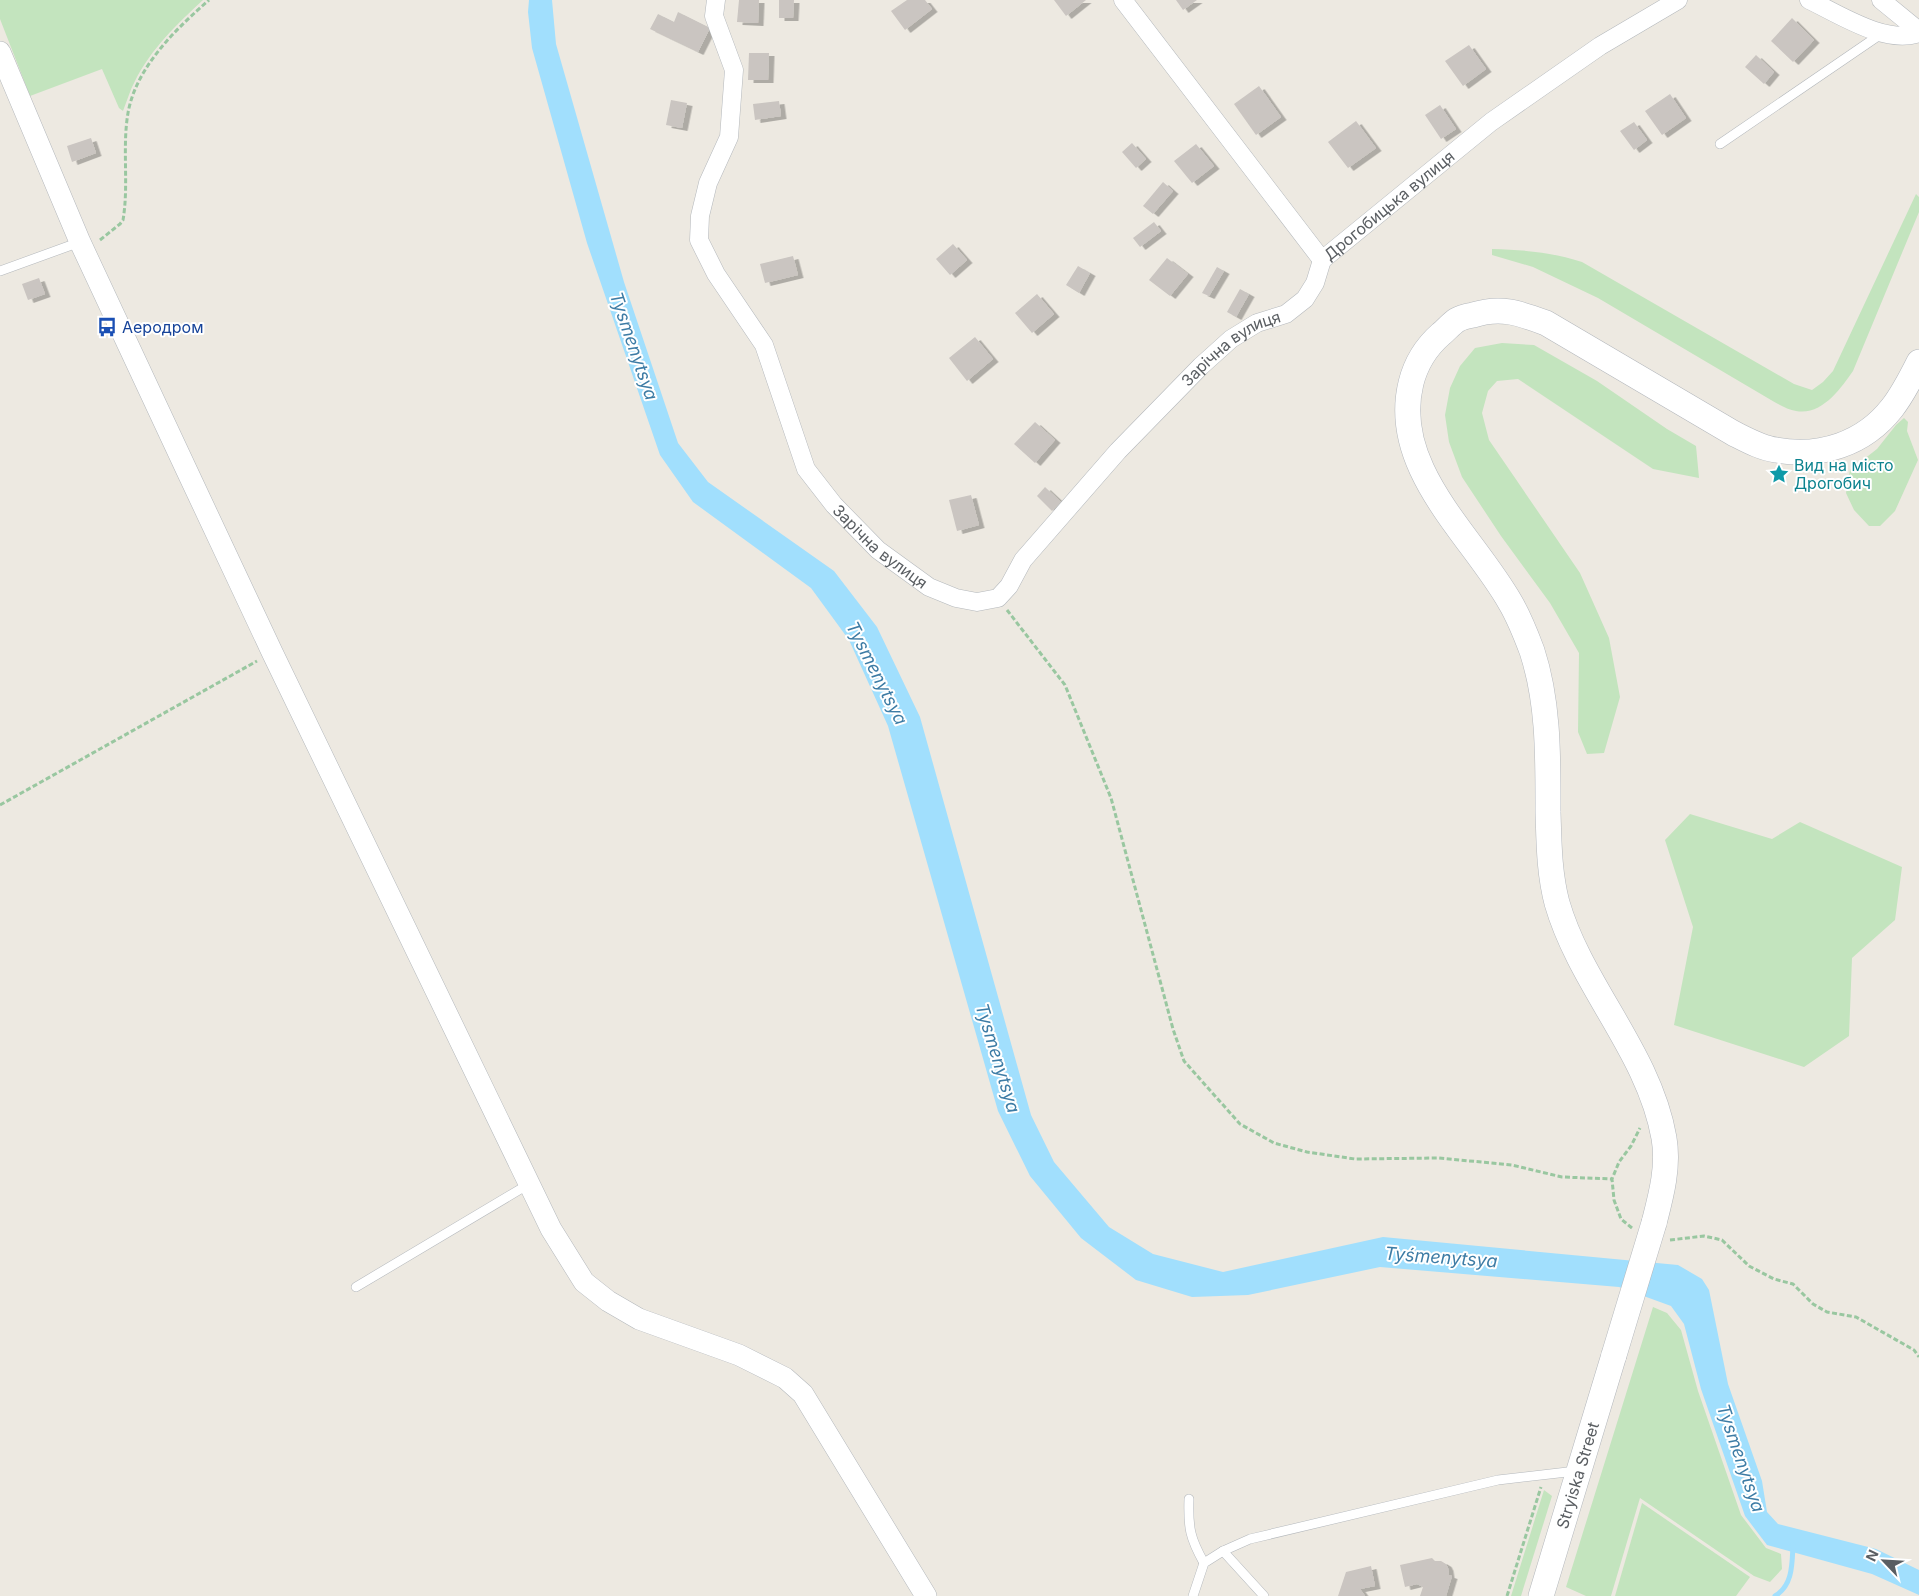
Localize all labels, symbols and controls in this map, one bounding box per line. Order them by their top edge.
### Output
street label: Дрогобицька вулиця [1320,146,1458,264]
water label: Tysmenytsya [606,289,662,403]
street label: Зарічна вулиця [1177,306,1283,390]
bus stop icon: Аеродром [96,316,118,338]
place label: Аеродром [122,317,204,337]
place label: Вид на місто Дрогобич [1794,455,1894,493]
place icon: Вид на місто Дрогобич [1768,463,1790,485]
street label: Зарічна вулиця [829,500,932,593]
water label: Tysmenytsya [842,618,912,728]
water label: Tysmenytsya [971,1001,1025,1115]
water label: Tyśmenytsya [1384,1243,1498,1271]
water label: Tysmenytsya [1713,1401,1769,1515]
street label: Stryiska Street [1552,1420,1603,1531]
north arrow [1859,1536,1909,1586]
text: N [1862,1547,1882,1564]

